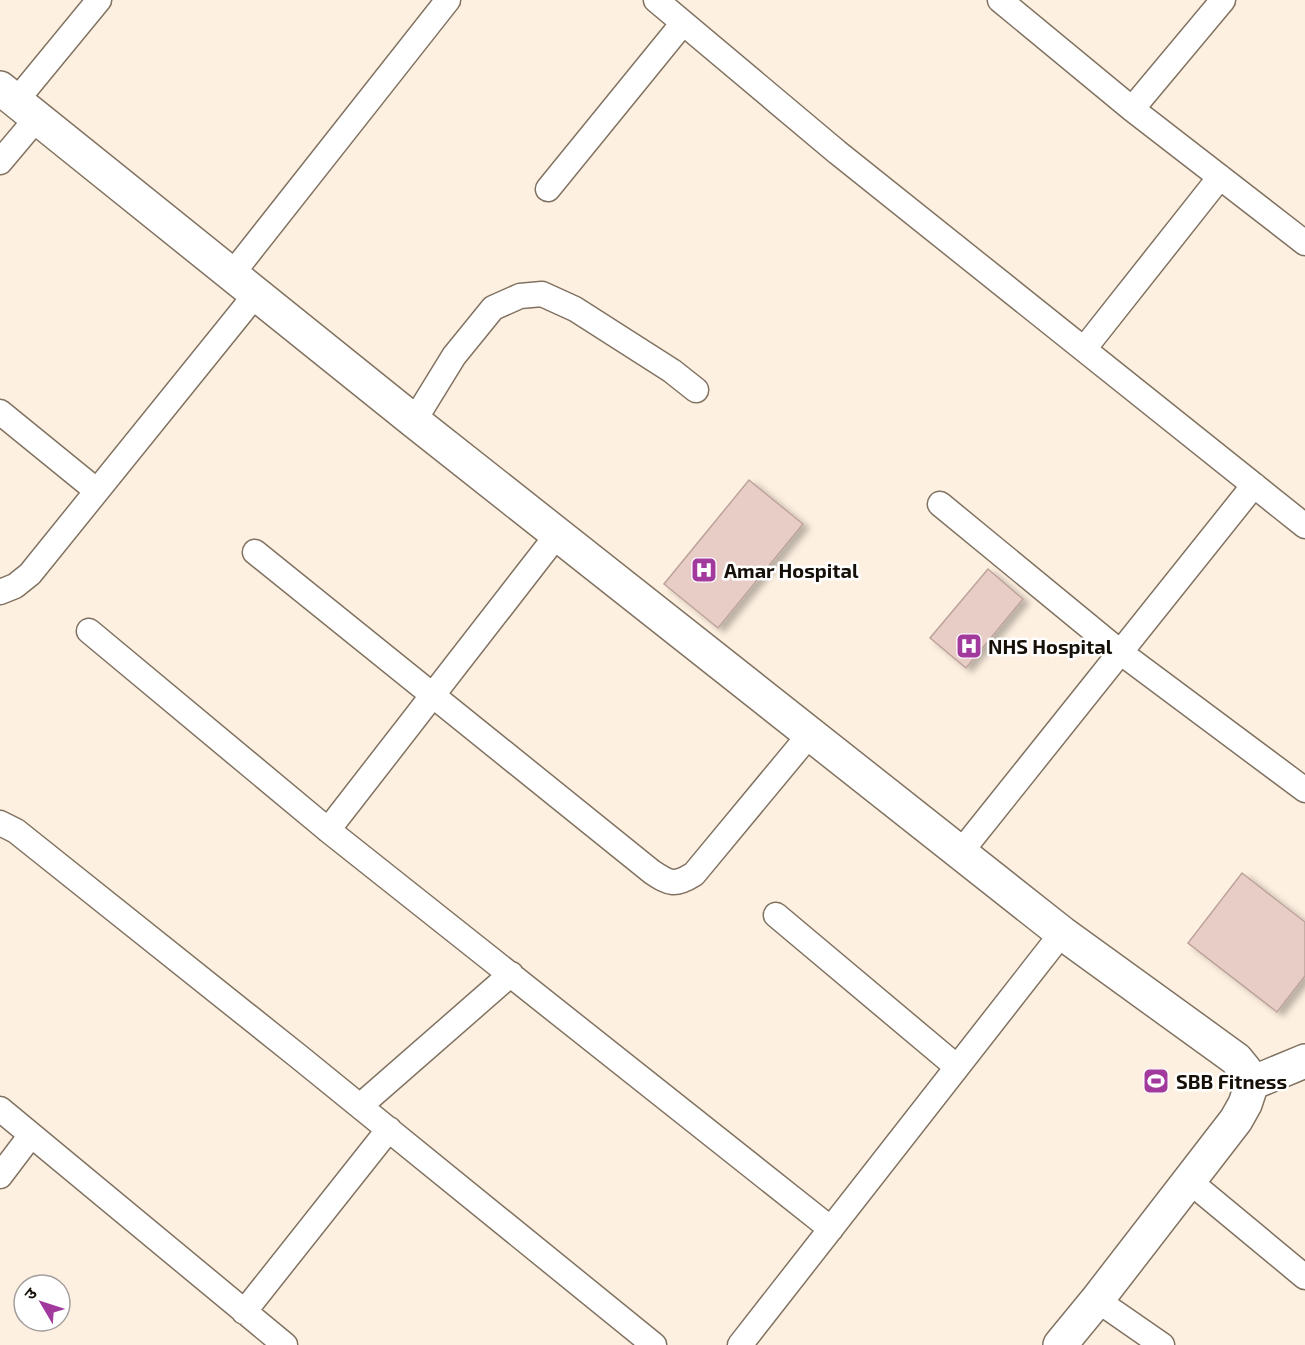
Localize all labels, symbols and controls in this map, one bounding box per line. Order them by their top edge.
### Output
hospital icon: Amar Hospital [689,555,719,585]
place label: Amar Hospital [724,558,859,582]
hospital icon: NHS Hospital [954,631,984,661]
place label: NHS Hospital [988,634,1113,658]
sports icon: SBB Fitness [1141,1066,1171,1096]
place label: SBB Fitness [1176,1069,1287,1093]
north arrow [12,1273,72,1333]
text: उ [20,1283,41,1303]

